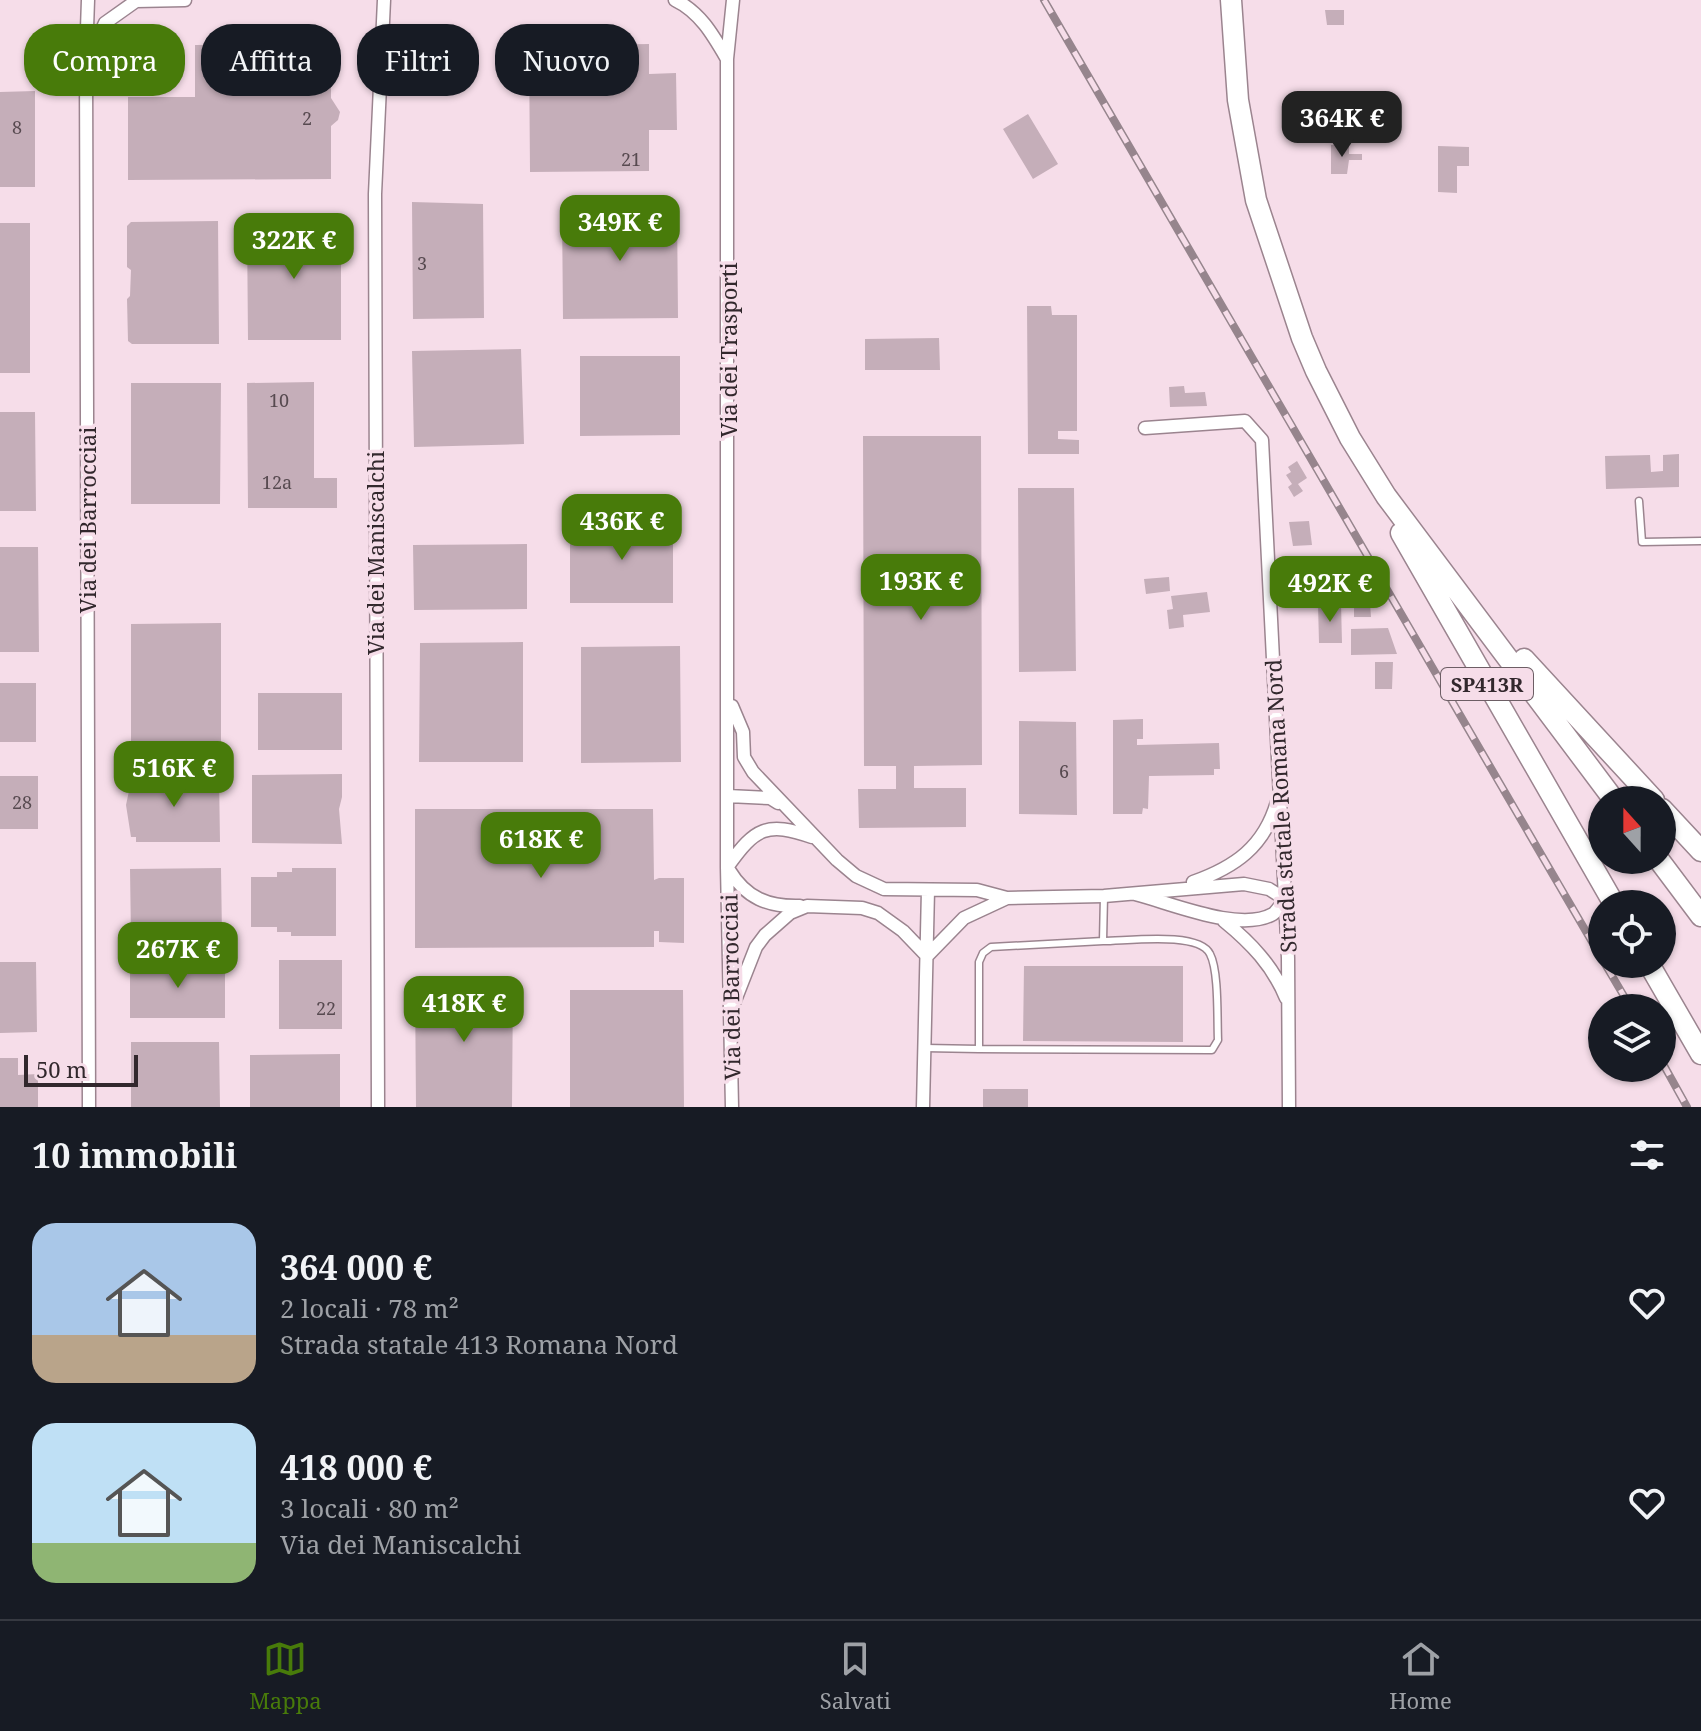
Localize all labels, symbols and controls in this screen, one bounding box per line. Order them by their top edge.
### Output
chip: Compra [24,24,185,96]
chip: Affitta [201,24,341,96]
chip: Filtri [357,24,479,96]
chip: Nuovo [495,24,639,96]
pin: 364K € [1277,91,1407,159]
text: 364K € [1300,99,1384,135]
house number: 2 [302,106,312,130]
house number: 8 [12,115,22,139]
house number: 21 [621,147,641,171]
pin: 349K € [555,195,685,263]
text: 349K € [578,203,662,239]
pin: 322K € [229,213,359,281]
text: 322K € [252,221,336,257]
house number: 3 [417,251,427,275]
street label: Via dei Trasporti [713,262,743,438]
house number: 10 [269,388,289,412]
street label: Via dei Barrocciai [72,427,102,613]
street label: Via dei Maniscalchi [360,451,390,655]
house number: 12a [262,470,292,494]
pin: 436K € [557,494,687,562]
text: 436K € [580,502,664,538]
pin: 193K € [856,554,986,622]
pin: 492K € [1265,556,1395,624]
text: 193K € [879,562,963,598]
text: 492K € [1288,564,1372,600]
street label: Strada statale Romana Nord [1257,658,1303,954]
road number: SP413R [1441,668,1533,700]
pin: 516K € [109,741,239,809]
text: 516K € [132,749,216,785]
house number: 6 [1059,759,1069,783]
north arrow [1588,786,1676,874]
map controls [1588,786,1676,1082]
house number: 28 [12,790,32,814]
pin: 618K € [476,812,606,880]
text: 618K € [499,820,583,856]
button: locate [1588,890,1676,978]
street label: Via dei Barrocciai [713,894,747,1080]
pin: 267K € [113,922,243,990]
text: 267K € [136,930,220,966]
pin: 418K € [399,976,529,1044]
text: 418K € [422,984,506,1020]
button: layers [1588,994,1676,1082]
house number: 22 [316,996,336,1020]
scale bar [24,1051,138,1087]
text: 50 m [36,1054,87,1084]
text: 10 immobili [32,1132,237,1178]
icon: filters [1625,1133,1669,1177]
text: 364 000 € [280,1244,432,1290]
icon: home [96,1255,192,1351]
icon: heart [1625,1281,1669,1325]
text: 2 locali · 78 m² [280,1290,459,1326]
text: Strada statale 413 Romana Nord [280,1326,678,1362]
text: 418 000 € [280,1444,432,1490]
icon: home [96,1455,192,1551]
icon: heart [1625,1481,1669,1525]
text: 3 locali · 80 m² [280,1490,459,1526]
text: Via dei Maniscalchi [280,1526,521,1562]
tab: Mappa [249,1637,322,1715]
tab: Salvati [820,1637,891,1715]
tab: Home [1389,1637,1452,1715]

